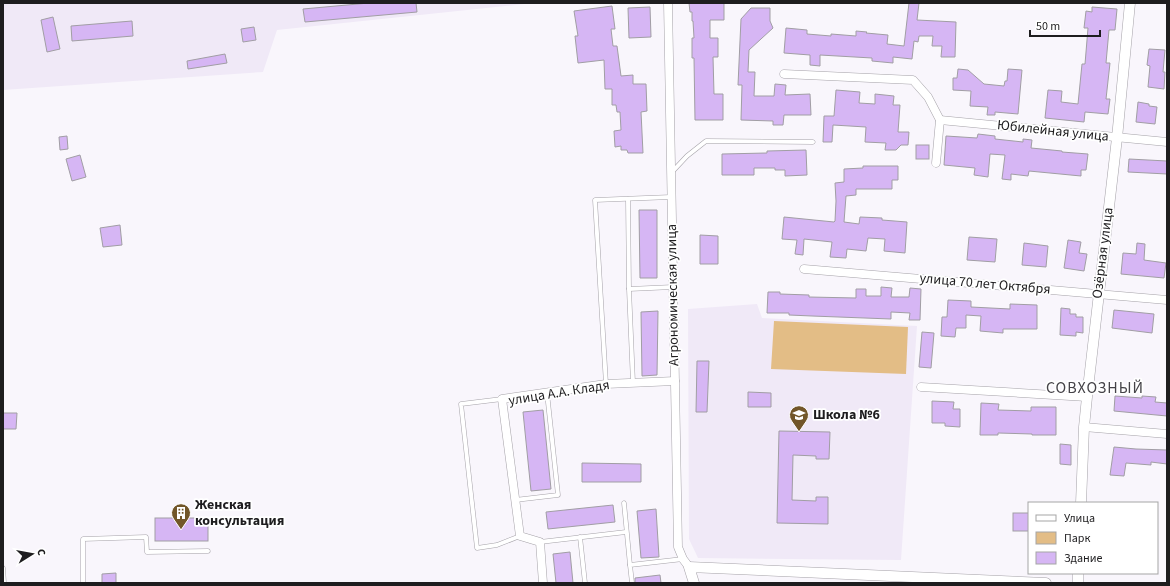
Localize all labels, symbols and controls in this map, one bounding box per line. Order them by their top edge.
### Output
scale bar [1030,12,1100,38]
text: 50 m [1036,18,1060,35]
street label: Юбилейная улица [996,115,1110,147]
street label: Озёрная улица [1087,206,1119,300]
street label: Агрономическая улица [662,224,684,366]
street label: улица 70 лет Октября [919,268,1051,300]
street label: улица А.А. Кладя [507,375,611,411]
district label: СОВХОЗНЫЙ [1046,377,1144,399]
school or university icon: Школа №6 [788,404,810,432]
place label: Школа №6 [813,405,880,425]
place label: Женская консультация [195,495,284,531]
building icon: Женская консультация [170,502,192,530]
legend [1028,502,1158,574]
text: Улица [1064,510,1095,527]
text: Парк [1064,530,1090,547]
north arrow [12,534,52,574]
text: С [33,548,49,557]
text: Здание [1064,550,1103,567]

